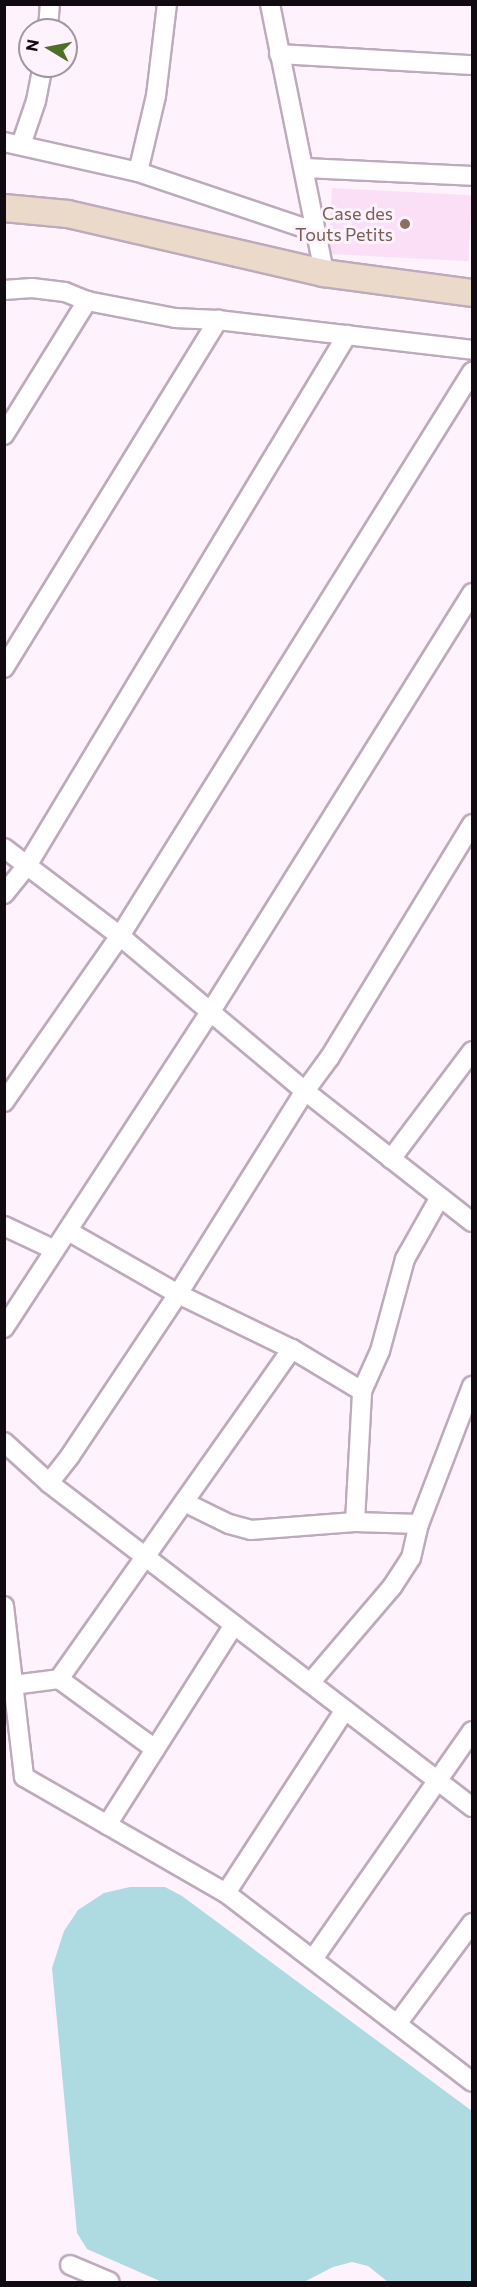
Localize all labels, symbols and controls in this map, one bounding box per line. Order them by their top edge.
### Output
north arrow [18,18,78,78]
text: N [21,38,42,53]
place label: Case des Touts Petits [295,203,393,246]
marker: Case des Touts Petits [398,217,412,231]

